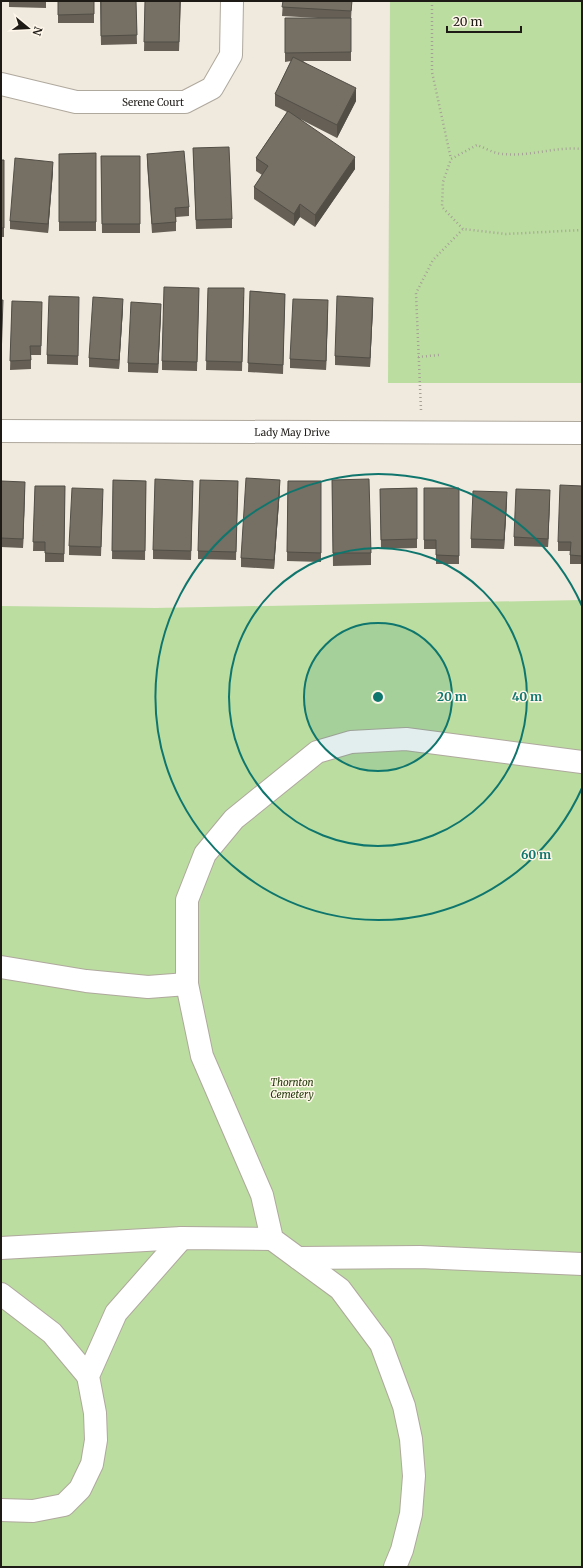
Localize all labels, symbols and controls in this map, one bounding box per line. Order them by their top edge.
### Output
north arrow [8,8,48,48]
scale bar [447,8,521,34]
text: 20 m [453,14,482,29]
text: N [29,25,46,38]
street label: Serene Court [122,96,184,109]
street label: Lady May Drive [254,425,330,439]
text: 20 m [437,689,467,704]
text: 40 m [512,689,542,704]
centre of rings [371,690,385,704]
text: 60 m [521,847,551,862]
park label: Thornton Cemetery [270,1076,314,1101]

